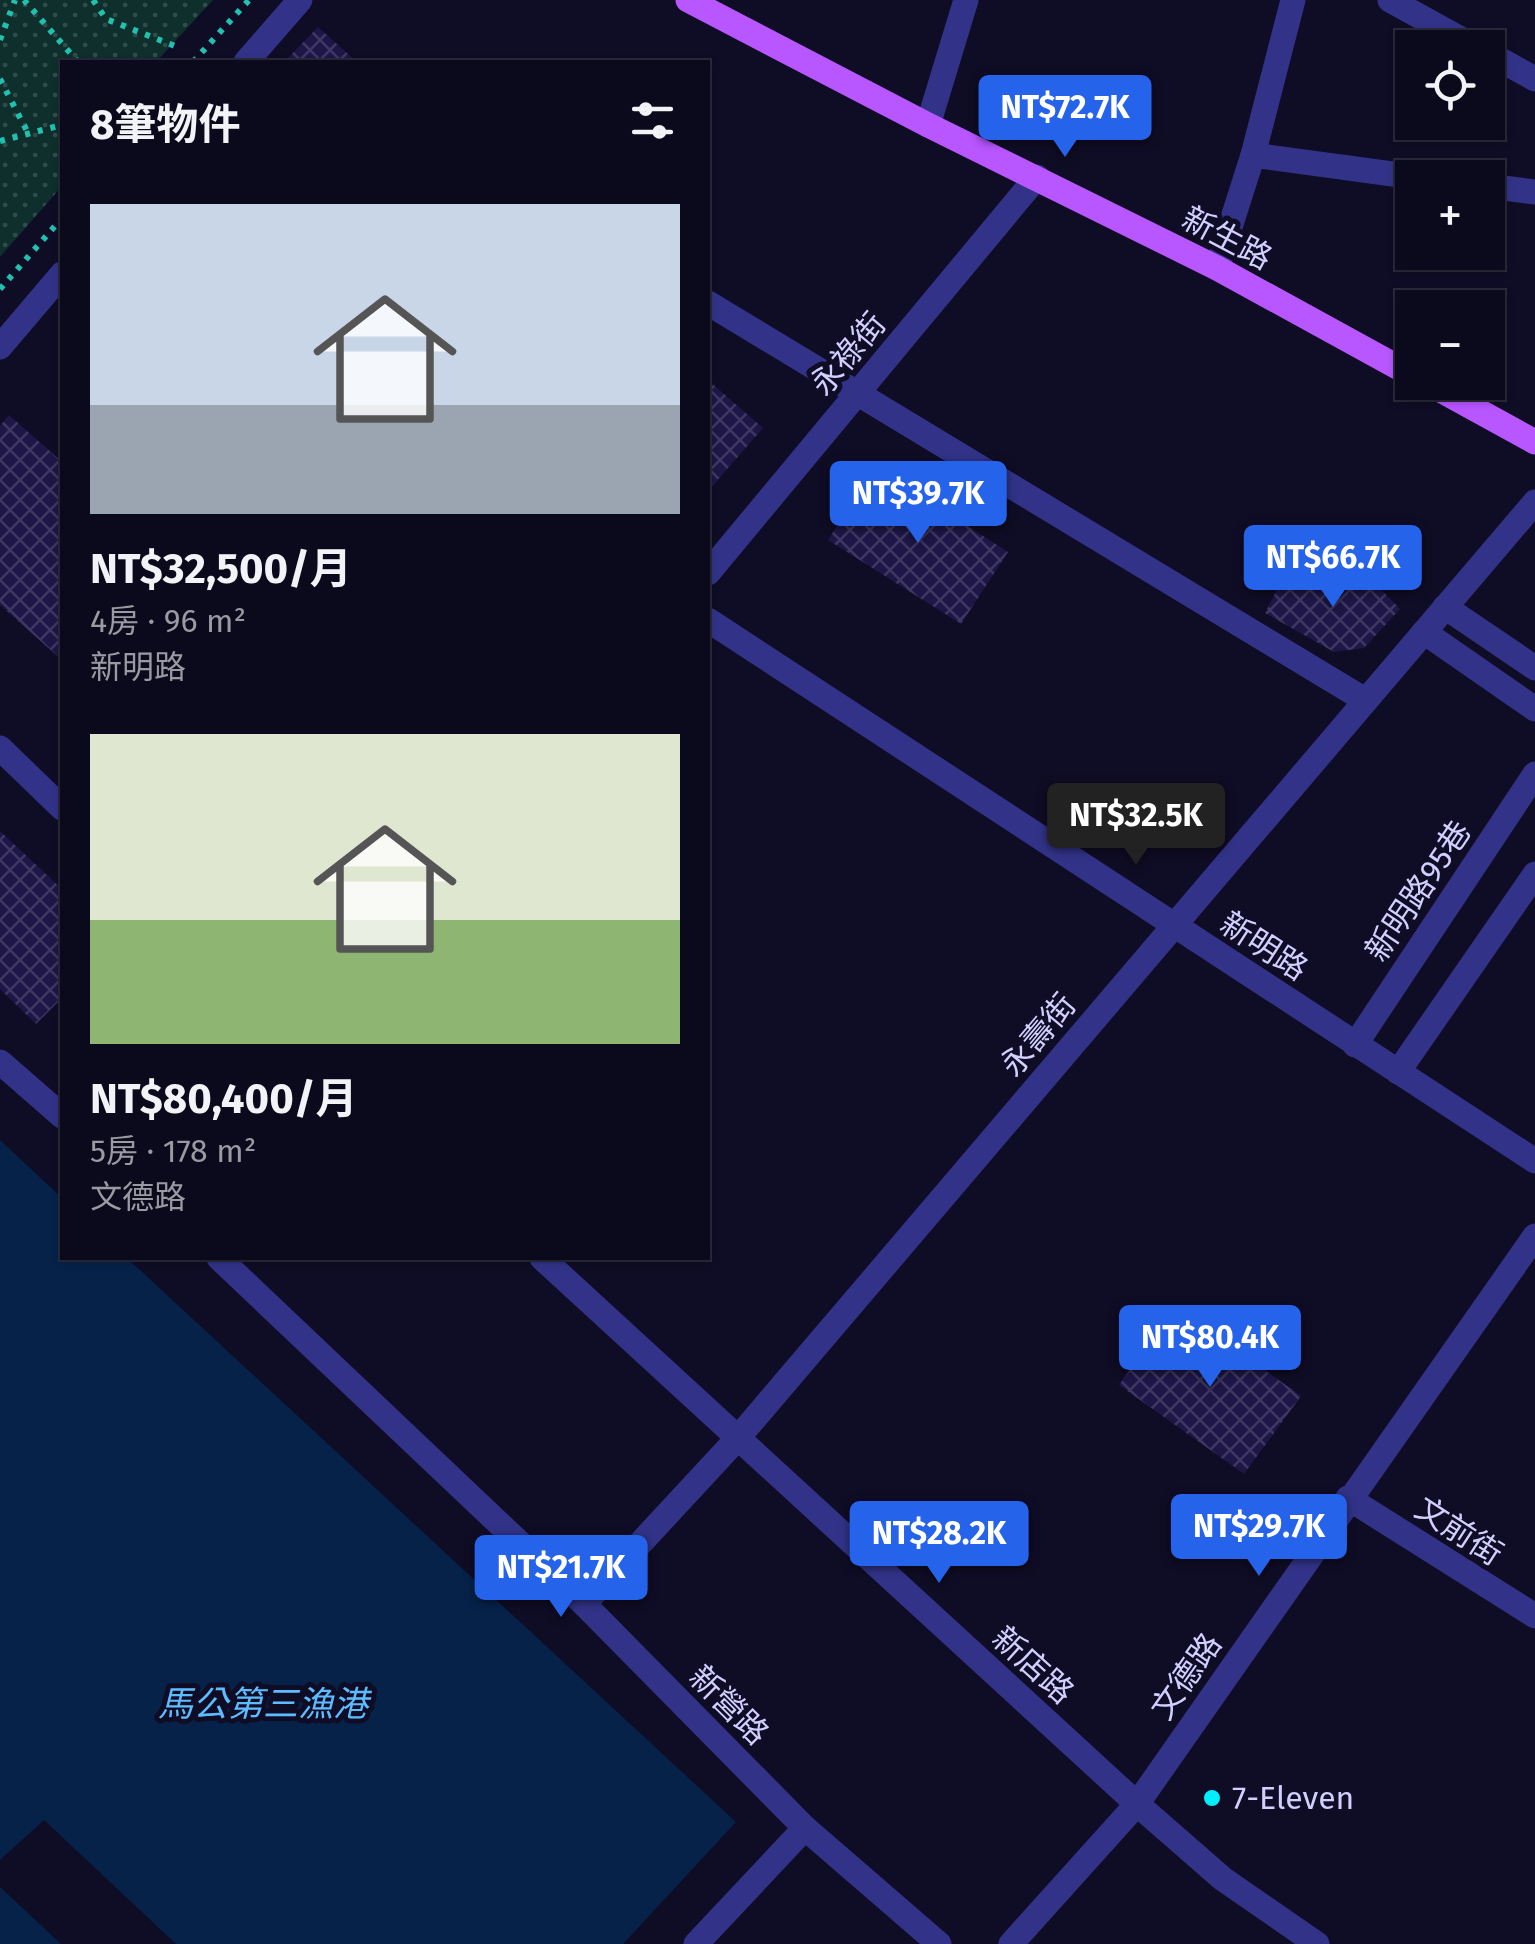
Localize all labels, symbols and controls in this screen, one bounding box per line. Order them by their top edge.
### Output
map controls [1395,30,1505,400]
button: locate [1395,30,1505,140]
pin: NT$72.7K [962,75,1168,160]
text: NT$72.7K [1001,88,1129,126]
icon: filters [625,93,680,148]
text: 8筆物件 [90,100,240,150]
button: + [1395,160,1505,270]
street label: 新生路 [1176,199,1278,277]
icon: home [295,269,475,449]
button: − [1395,290,1505,400]
street label: 永祿街 [803,305,893,403]
pin: NT$39.7K [815,461,1021,546]
text: NT$39.7K [852,474,984,512]
pin: NT$66.7K [1230,525,1436,610]
text: NT$66.7K [1266,538,1400,576]
text: NT$32,500/月 [90,544,352,594]
text: 4房 · 96 m² [90,602,246,640]
text: 新明路 [90,648,186,686]
pin: NT$32.5K [1033,783,1239,868]
text: NT$32.5K [1069,796,1203,834]
icon: home [295,799,475,979]
street label: 新明路95巷 [1357,814,1479,968]
street label: 新明路 [1213,904,1315,988]
street label: 永壽街 [993,986,1083,1084]
text: NT$80,400/月 [90,1074,358,1124]
text: 5房 · 178 m² [90,1132,256,1170]
text: 文德路 [90,1178,186,1216]
pin: NT$80.4K [1107,1305,1313,1390]
text: NT$80.4K [1141,1318,1279,1356]
street label: 文前街 [1408,1489,1510,1573]
pin: NT$29.7K [1156,1494,1362,1579]
pin: NT$28.2K [836,1501,1042,1586]
text: NT$29.7K [1193,1507,1325,1545]
text: NT$28.2K [872,1514,1006,1552]
pin: NT$21.7K [458,1535,664,1620]
text: NT$21.7K [497,1548,625,1586]
street label: 新店路 [985,1619,1081,1711]
street label: 文德路 [1143,1626,1229,1726]
street label: 新營路 [682,1658,776,1752]
water label: 馬公第三漁港 [158,1683,373,1725]
place label: 7-Eleven [1232,1779,1354,1817]
marker: 7-Eleven [1201,1787,1223,1809]

